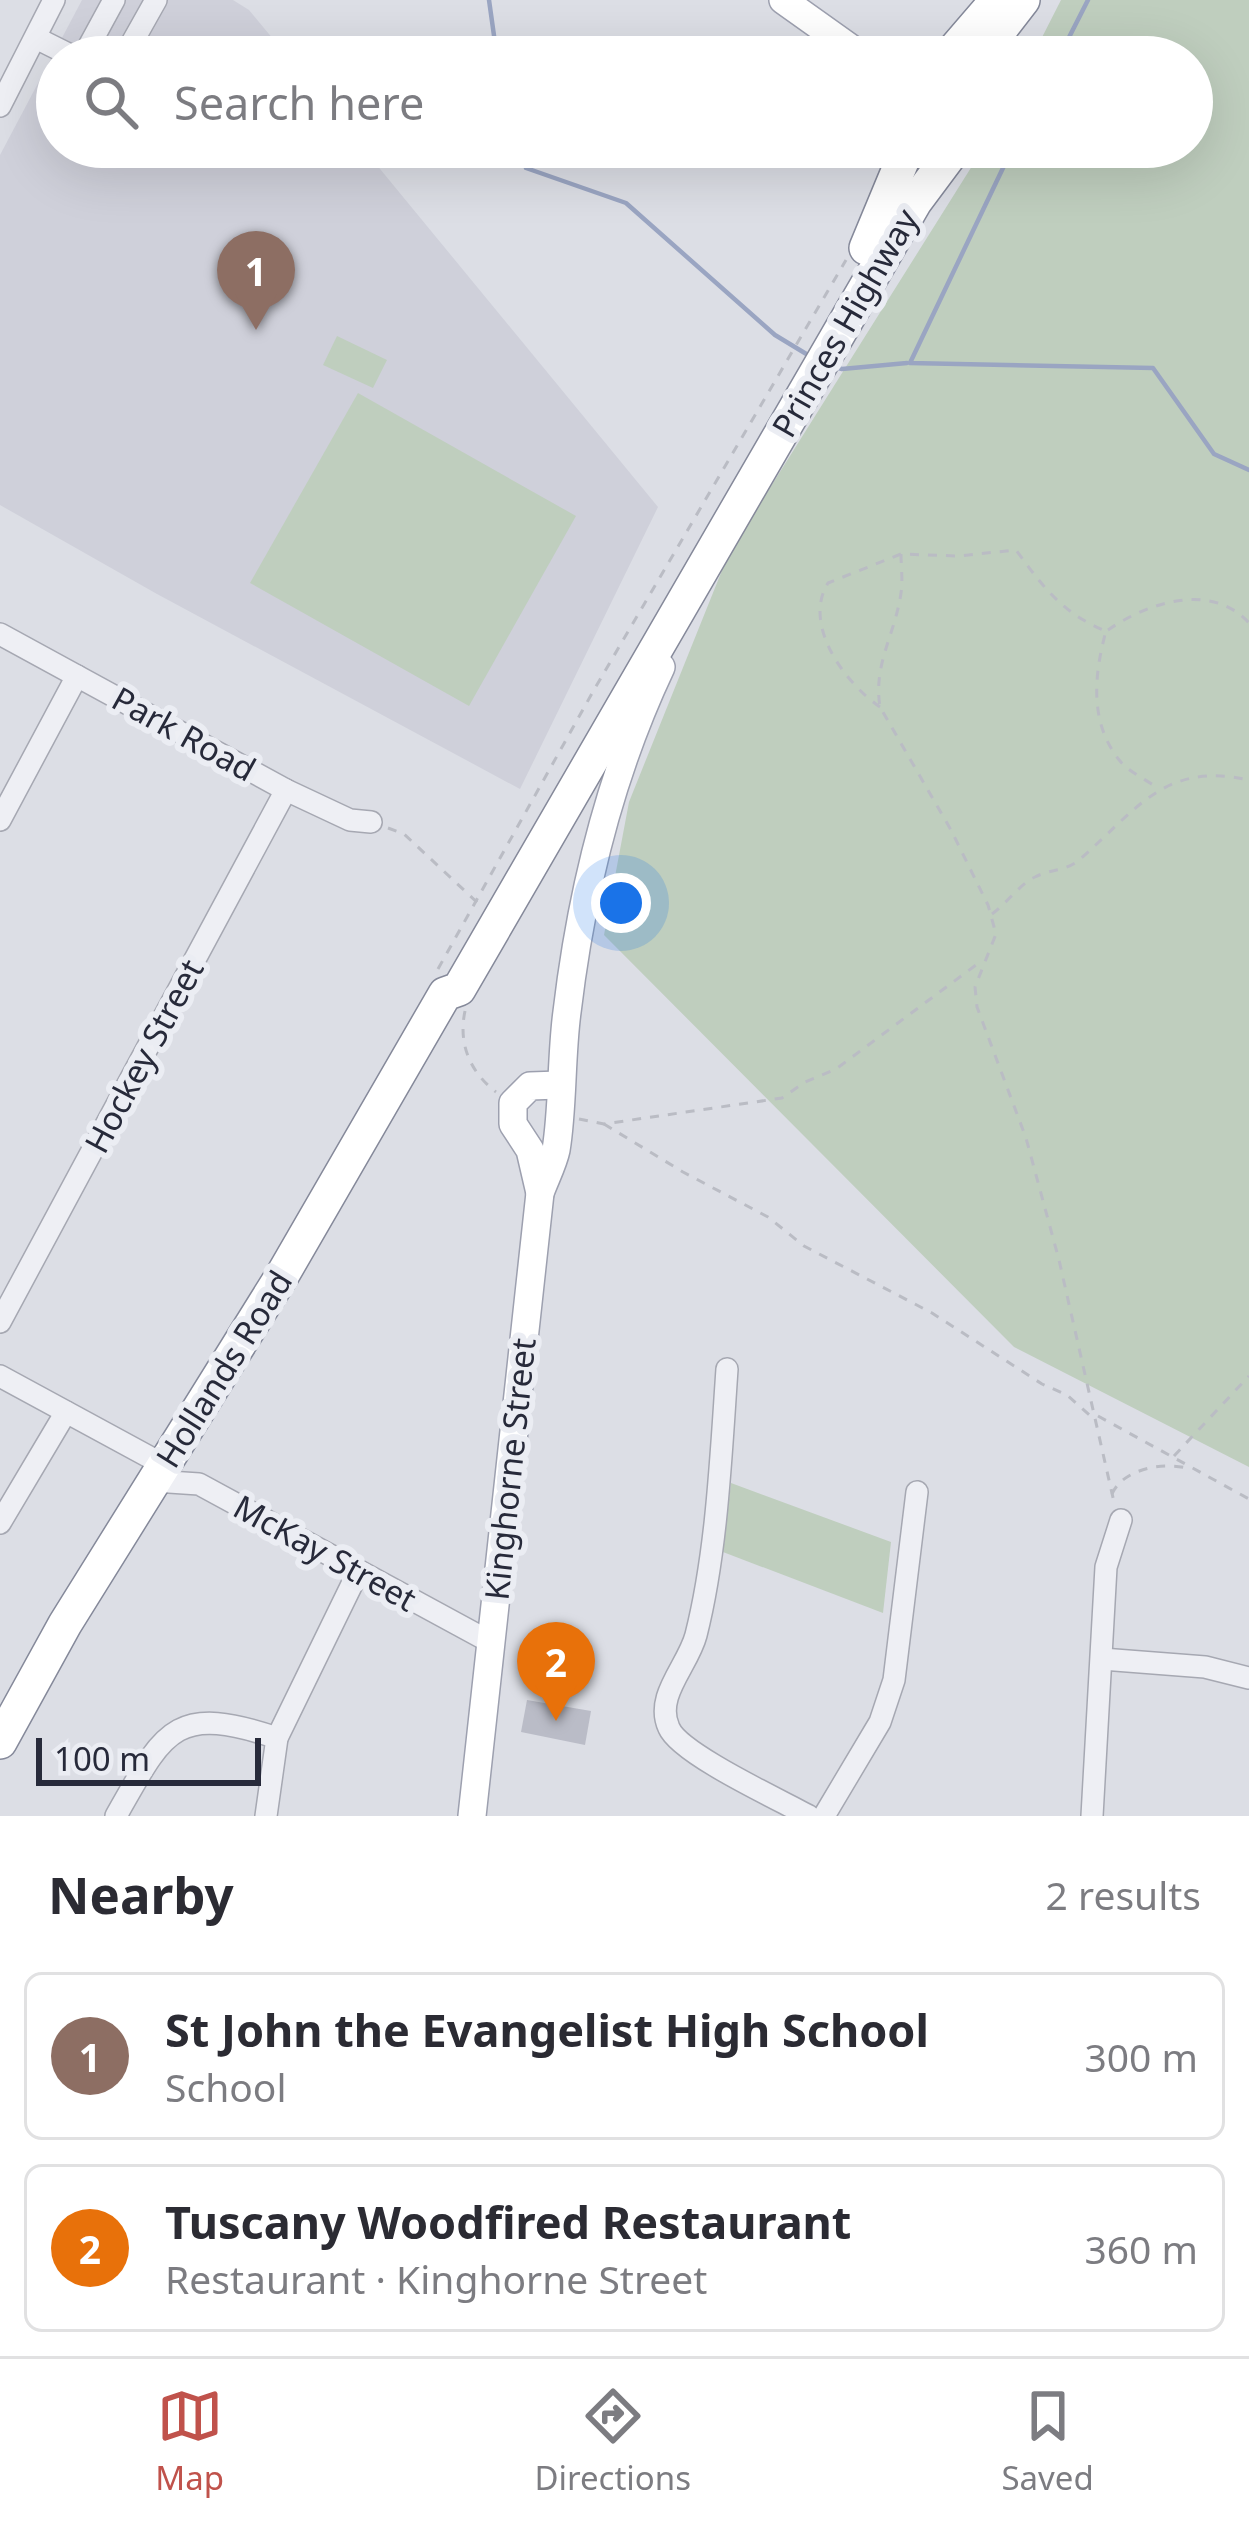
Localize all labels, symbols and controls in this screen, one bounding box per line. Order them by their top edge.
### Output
search box [36,36,1213,168]
icon: search [78,69,144,135]
text: Search here [174,72,424,133]
street label: Princes Highway [761,200,928,445]
pin: 1 [217,231,295,330]
street label: Park Road [104,676,264,791]
your location [591,873,651,933]
street label: Hockey Street [74,951,214,1161]
street label: Hollands Road [145,1262,302,1476]
street label: Kinghorne Street [473,1336,546,1602]
street label: McKay Street [226,1484,425,1621]
pin: 2 [517,1622,595,1721]
scale bar [36,1732,261,1785]
text: 100 m [54,1736,150,1781]
text: Nearby [48,1859,234,1929]
text: 2 results [1046,1868,1201,1921]
text: St John the Evangelist High School [165,1999,929,2060]
text: 1 [79,2030,101,2083]
text: 300 m [1084,2030,1198,2083]
text: School [165,2060,287,2113]
text: Tuscany Woodfired Restaurant [165,2191,851,2252]
text: 2 [79,2222,101,2275]
text: 360 m [1084,2222,1198,2275]
text: Restaurant · Kinghorne Street [165,2252,707,2305]
tab: Map [155,2383,224,2500]
tab: Directions [534,2383,691,2500]
tab: Saved [1001,2383,1094,2500]

